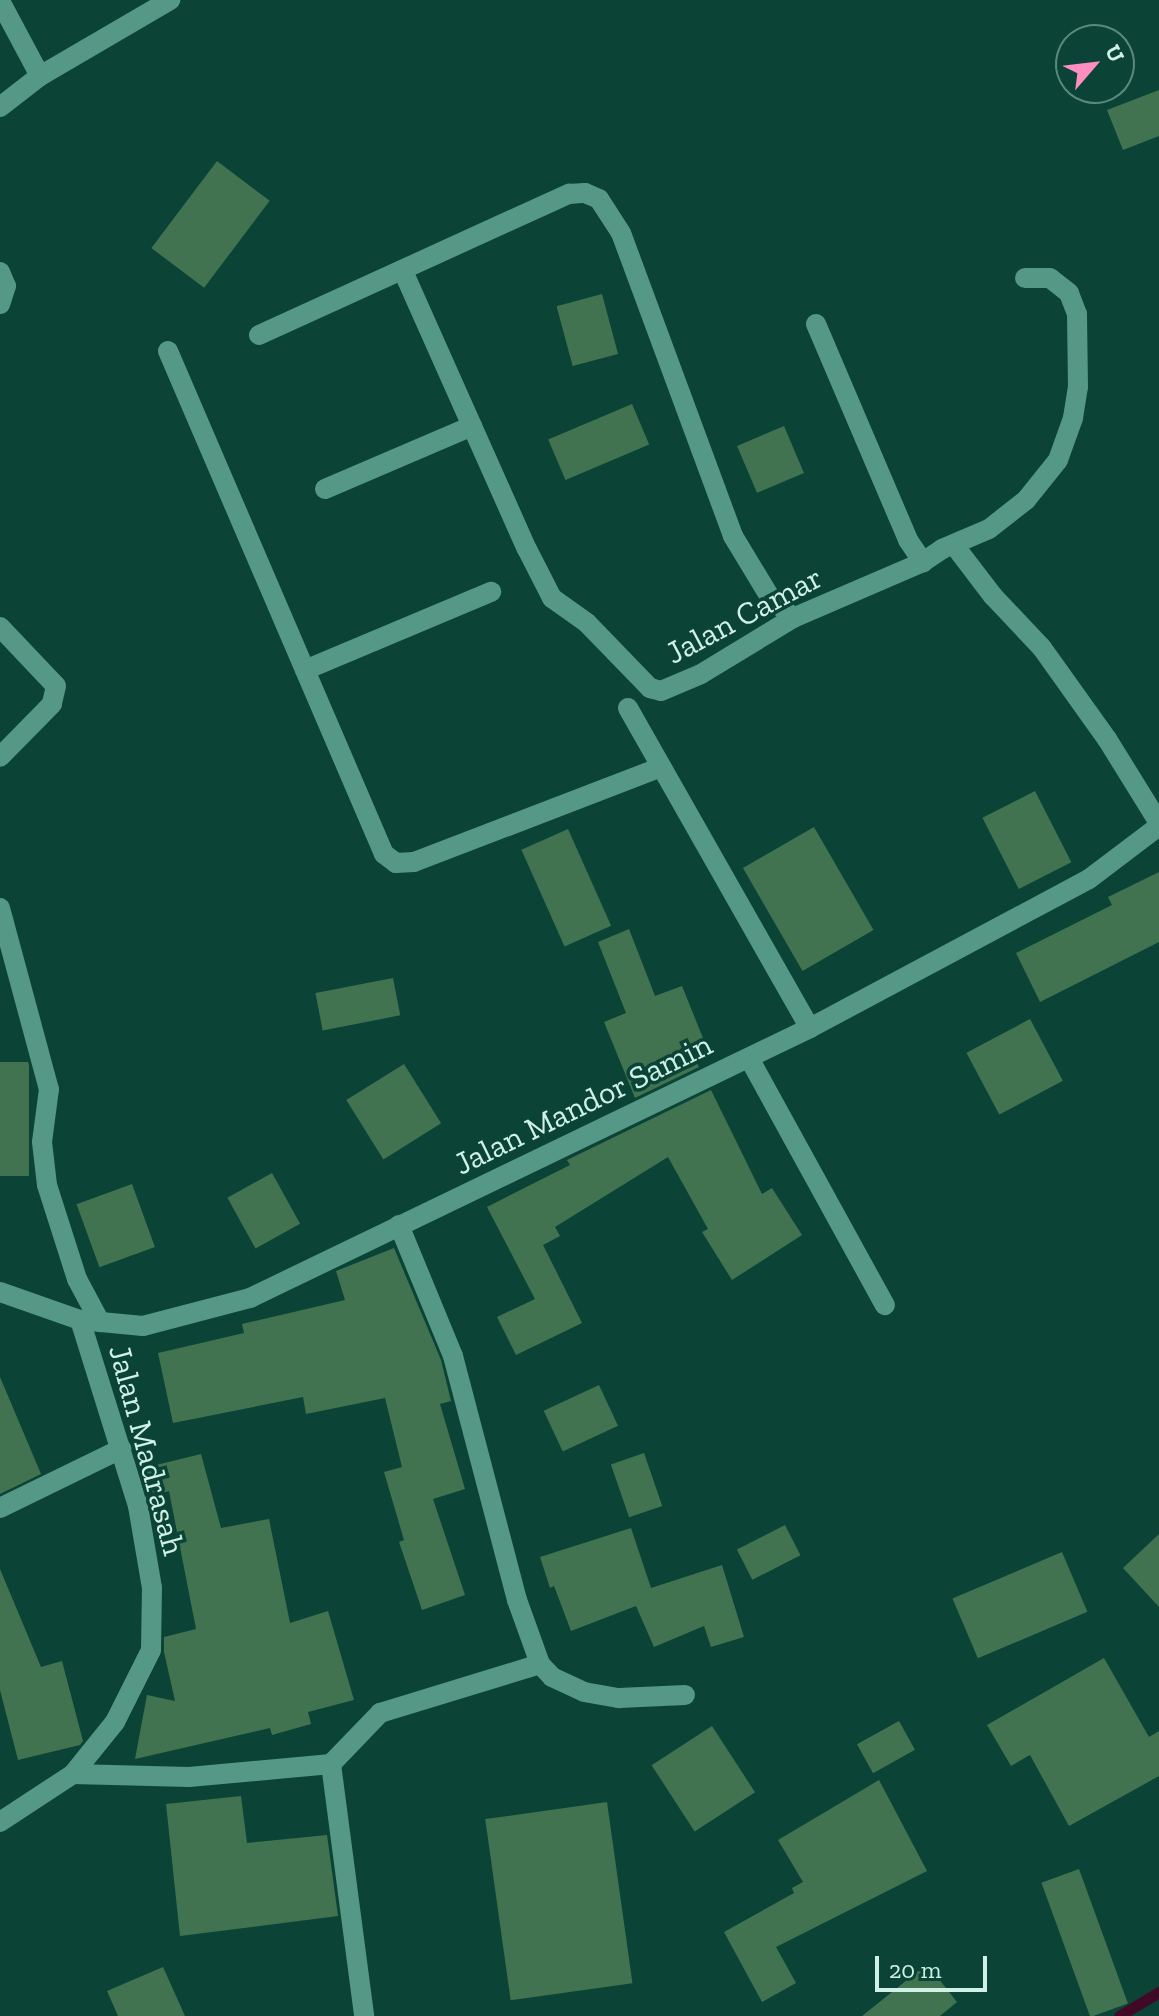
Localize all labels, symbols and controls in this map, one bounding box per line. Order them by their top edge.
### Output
north arrow [1055,24,1135,104]
text: U [1099,40,1130,67]
street label: Jalan Camar [659,558,829,672]
street label: Jalan Mandor Samin [448,1025,718,1183]
street label: Jalan Madrasah [101,1341,193,1559]
scale bar [879,1940,991,1990]
text: 20 m [889,1955,941,1984]

